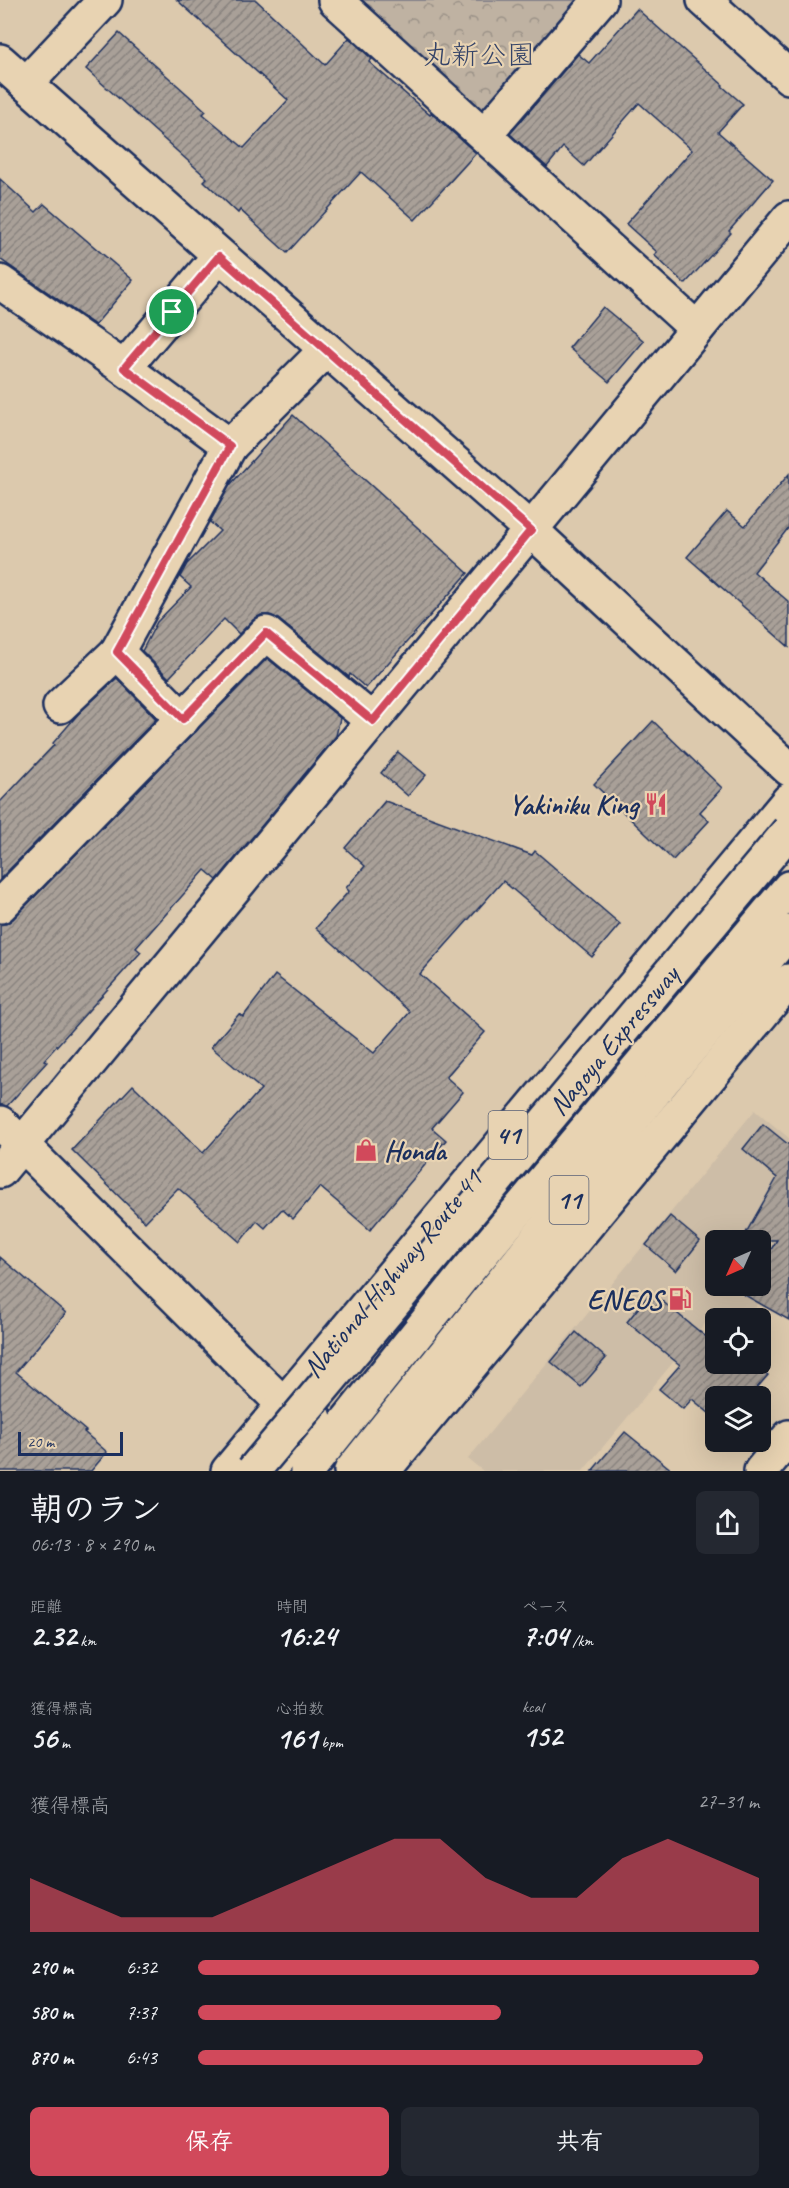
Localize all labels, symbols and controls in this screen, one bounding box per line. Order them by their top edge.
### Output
park label: 丸新公園 [423,37,535,72]
pin [146,286,197,337]
icon: arrive [155,295,188,328]
place label: Yakiniku King [509,787,641,822]
restaurant icon: Yakiniku King [643,791,669,817]
street label: Nagoya Expressway [540,956,688,1122]
road number: 41 [488,1111,528,1159]
place label: Honda [384,1133,448,1168]
shop icon: Honda [353,1137,379,1163]
street label: National Highway Route 41 [295,1161,491,1385]
road number: 11 [550,1176,588,1224]
north arrow [705,1230,771,1296]
map controls [705,1230,771,1452]
place label: ENEOS [587,1282,666,1317]
fuel station icon: ENEOS [667,1286,693,1312]
button: locate [705,1308,771,1374]
button: layers [705,1386,771,1452]
scale bar [18,1429,123,1456]
text: 20 m [27,1432,54,1452]
text: 朝のラン [30,1488,162,1530]
button: share [696,1491,759,1554]
text: 06:13 · 8 × 290 m [30,1532,154,1557]
text: 距離 [30,1597,62,1617]
text: 時間 [276,1597,308,1617]
text: ペース [522,1597,569,1617]
text: 2.32 [30,1617,76,1655]
text: 16:24 [276,1617,337,1655]
text: 7:04 [522,1617,568,1655]
text: km [76,1631,96,1651]
text: /km [568,1631,593,1651]
text: kcal [522,1697,543,1717]
text: 獲得標高 [30,1699,94,1719]
text: 心拍数 [276,1699,324,1719]
text: 152 [522,1717,562,1755]
text: 56 [30,1719,57,1757]
text: 161 [276,1719,317,1757]
text: m [57,1733,70,1753]
text: bpm [317,1733,343,1753]
text: 27–31 m [698,1789,759,1814]
text: 獲得標高 [30,1793,110,1818]
text: 290 m [30,1955,73,1980]
text: 6:32 [126,1955,157,1980]
text: 580 m [30,2000,73,2025]
text: 7:37 [126,2000,157,2025]
text: 870 m [30,2045,73,2070]
text: 6:43 [126,2045,157,2070]
button: 保存 [30,2107,389,2176]
button: 共有 [401,2107,759,2176]

